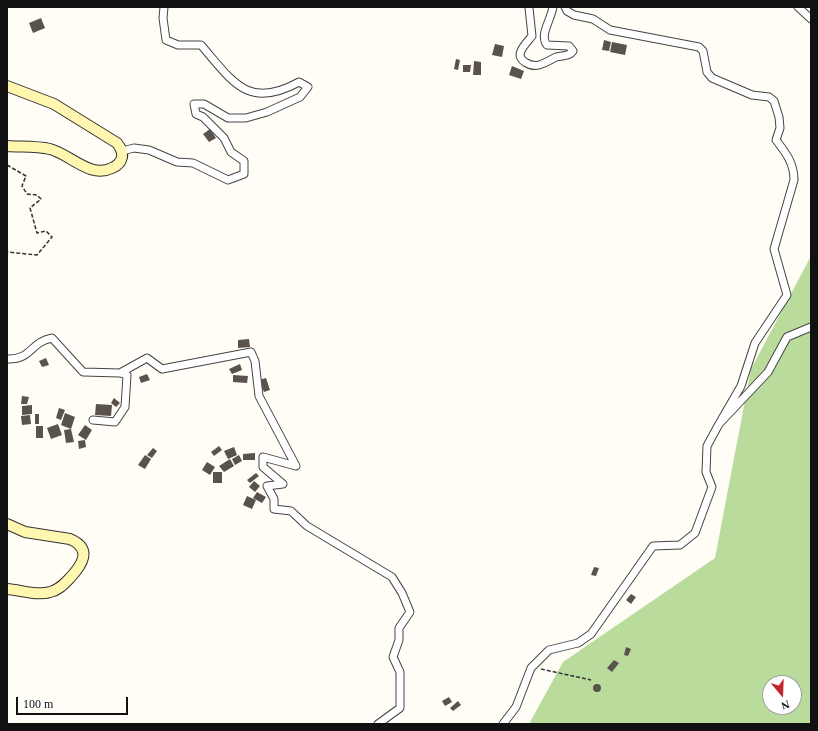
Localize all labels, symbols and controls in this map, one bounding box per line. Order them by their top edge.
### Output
north arrow [762,675,802,715]
scale bar [18,689,130,715]
text: 100 m [23,697,53,711]
text: N [780,698,791,712]

